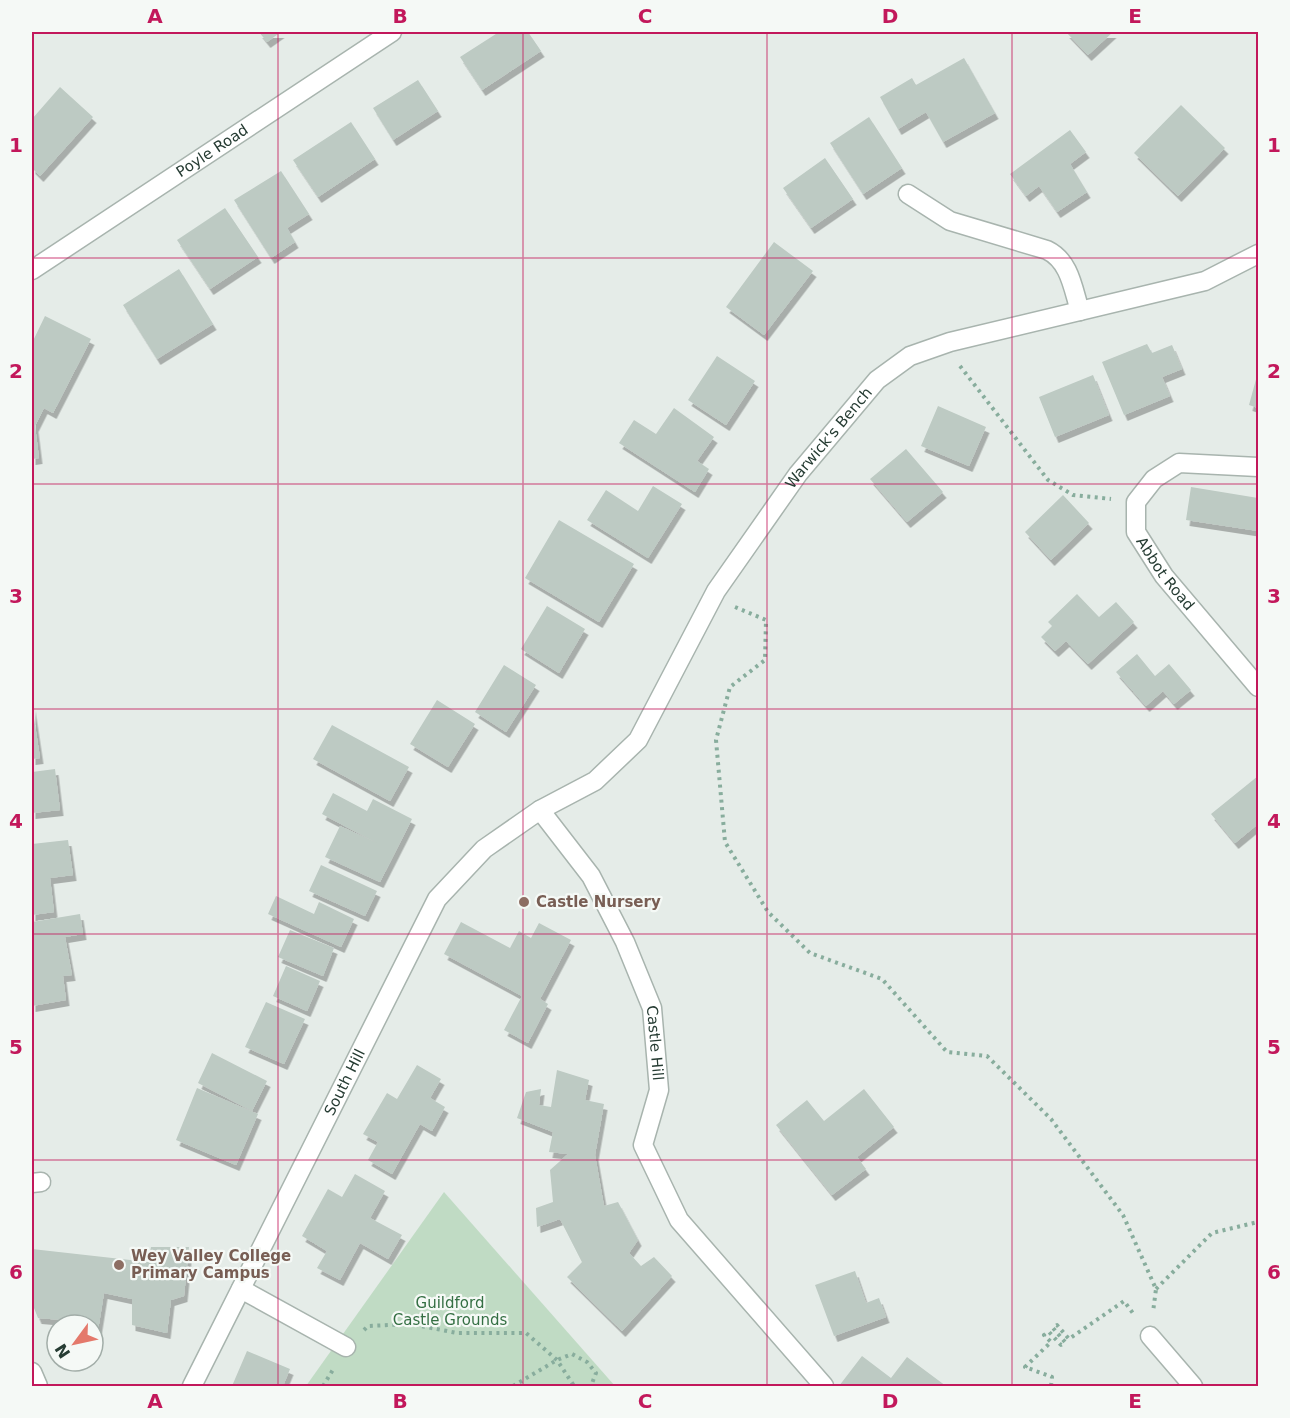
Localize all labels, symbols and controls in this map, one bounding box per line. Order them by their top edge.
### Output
text: A [147,4,163,28]
text: B [392,4,408,28]
text: C [638,4,652,28]
text: D [882,4,898,28]
text: E [1128,4,1142,28]
street label: Poyle Road [173,121,252,181]
text: 1 [9,133,23,157]
text: 1 [1267,133,1281,157]
text: 2 [9,359,23,383]
text: 2 [1267,359,1281,383]
street label: Warwick's Bench [782,384,876,492]
street label: Abbot Road [1132,534,1198,614]
text: 3 [9,584,23,608]
text: 3 [1267,584,1281,608]
text: 4 [9,809,23,833]
text: 4 [1267,809,1281,833]
place label: Castle Nursery [536,893,661,911]
marker: Castle Nursery [517,895,531,909]
street label: Castle Hill [643,1005,667,1081]
text: 5 [9,1035,23,1059]
text: 5 [1267,1035,1281,1059]
street label: South Hill [321,1046,369,1119]
place label: Wey Valley College Primary Campus [131,1247,291,1282]
marker: Wey Valley College Primary Campus [112,1258,126,1272]
text: 6 [9,1260,23,1284]
text: 6 [1267,1260,1281,1284]
park label: Guildford Castle Grounds [393,1294,507,1329]
north arrow [45,1313,105,1373]
text: N [51,1340,74,1362]
text: A [147,1389,163,1413]
text: B [392,1389,408,1413]
text: C [638,1389,652,1413]
text: D [882,1389,898,1413]
text: E [1128,1389,1142,1413]

